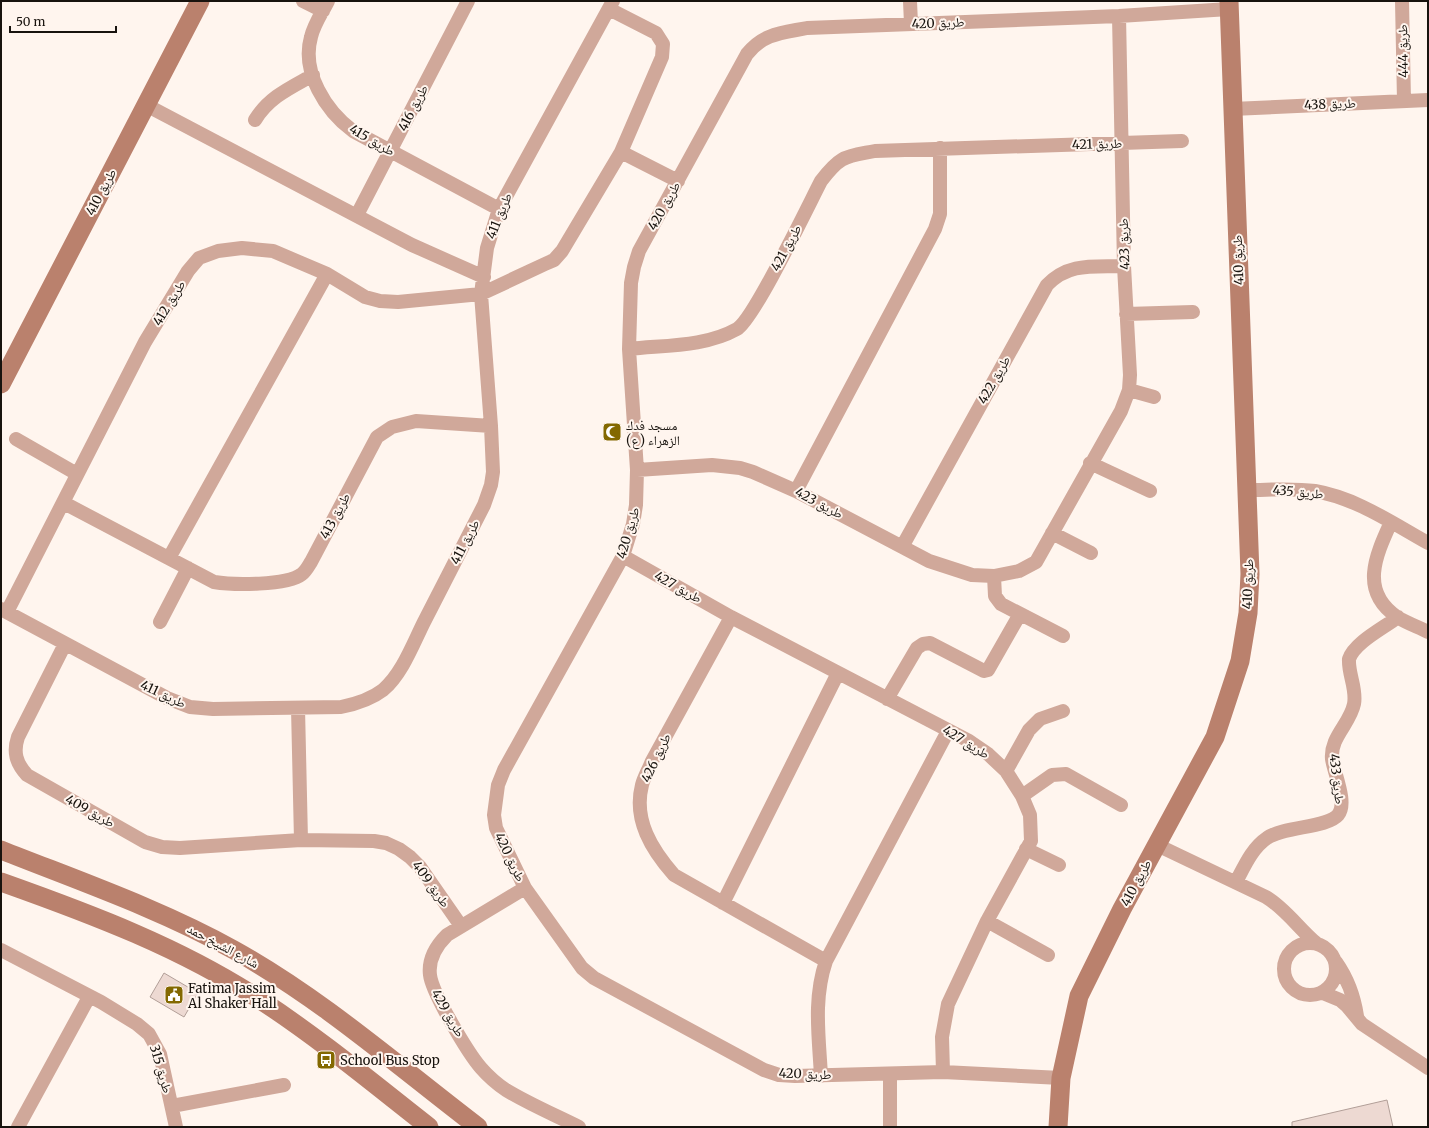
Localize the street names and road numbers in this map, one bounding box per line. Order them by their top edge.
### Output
street label: طريق 420 [911,14,965,32]
street label: طريق 444 [1394,24,1412,78]
street label: طريق 416 [394,82,432,134]
street label: طريق 438 [1304,95,1356,113]
street label: طريق 415 [346,120,398,160]
street label: طريق 421 [1072,135,1122,153]
street label: طريق 410 [82,166,120,218]
street label: طريق 420 [644,179,684,233]
street label: طريق 411 [482,190,516,242]
street label: طريق 423 [1115,218,1133,270]
street label: طريق 421 [767,222,805,274]
street label: طريق 410 [1229,234,1247,286]
street label: طريق 412 [149,277,189,329]
street label: طريق 422 [974,353,1014,407]
street label: طريق 435 [1272,481,1324,503]
street label: طريق 423 [792,483,846,523]
street label: طريق 413 [316,490,354,542]
street label: طريق 420 [613,505,643,561]
street label: طريق 411 [446,517,484,567]
street label: طريق 410 [1239,558,1257,610]
street label: طريق 427 [651,567,705,607]
street label: طريق 411 [138,676,188,712]
street label: طريق 427 [939,721,993,763]
street label: طريق 426 [637,731,675,785]
street label: طريق 433 [1325,753,1349,805]
street label: طريق 409 [62,791,118,831]
street label: طريق 420 [491,829,529,885]
street label: طريق 409 [408,857,454,911]
street label: طريق 410 [1117,857,1155,909]
street label: شارع الشيخ حمد [184,920,262,973]
street label: طريق 429 [428,986,468,1040]
street label: طريق 315 [146,1043,176,1095]
street label: طريق 420 [778,1065,832,1083]

